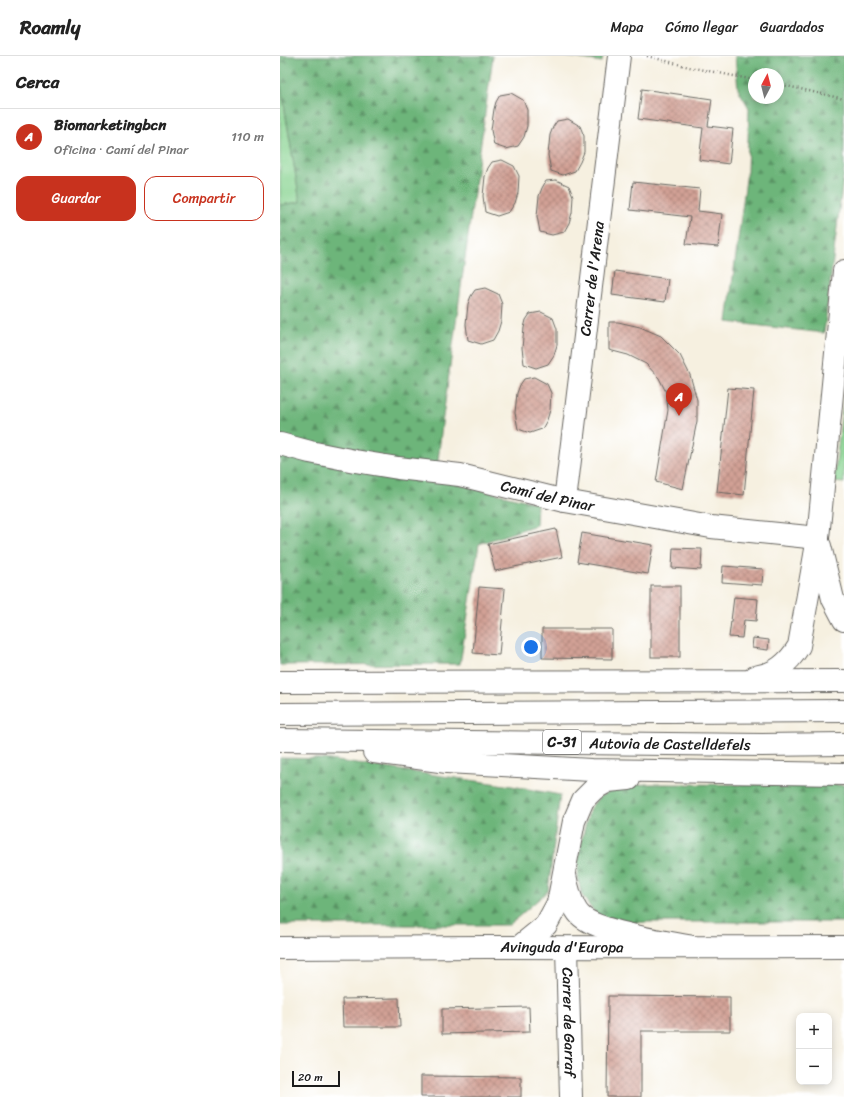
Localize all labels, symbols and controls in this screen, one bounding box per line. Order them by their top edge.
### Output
text: Roamly [20,11,80,44]
text: Mapa [610,15,643,40]
text: Cómo llegar [665,15,738,40]
text: Guardados [760,15,824,40]
text: Cerca [16,67,59,97]
north arrow [748,68,784,104]
text: Biomarketingbcn [54,112,166,138]
text: A [25,125,33,148]
text: 110 m [231,125,264,148]
text: Oficina · Camí del Pinar [54,138,188,161]
button: Guardar [16,176,136,221]
button: Compartir [144,176,264,221]
street label: Carrer de l'Arena [572,219,612,337]
pin: A [666,383,692,416]
street label: Camí del Pinar [498,473,597,519]
your location [521,637,541,657]
road number: C-31 [543,730,581,754]
street label: Autovia de Castelldefels [588,730,751,758]
street label: Avinguda d'Europa [499,934,624,960]
street label: Carrer de Garraf [555,967,584,1079]
map controls [796,1013,832,1085]
button: + [796,1013,832,1049]
button: − [796,1049,832,1085]
text: 20 m [298,1068,323,1087]
scale bar [292,1069,340,1088]

